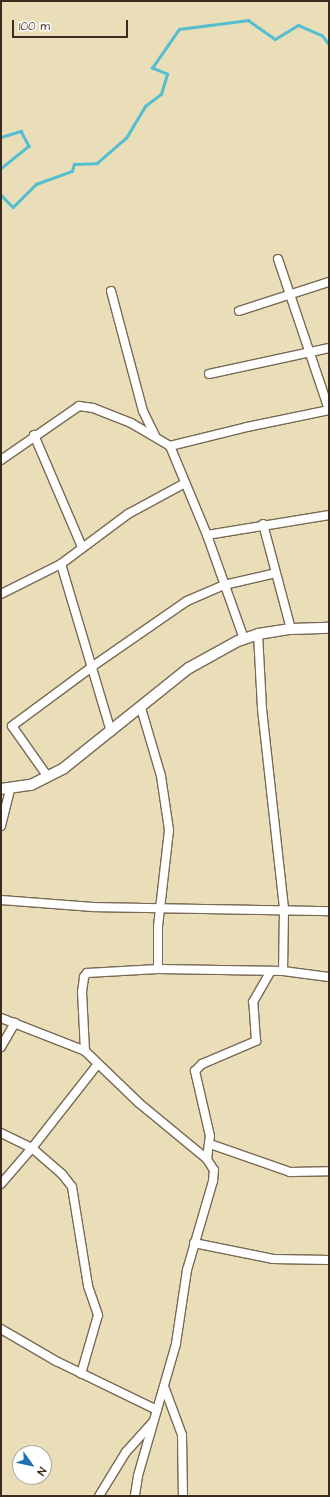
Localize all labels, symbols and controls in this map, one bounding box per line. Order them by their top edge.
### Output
scale bar [14,12,130,38]
text: 100 m [19,18,50,35]
north arrow [12,1445,52,1485]
text: N [33,1464,50,1478]

